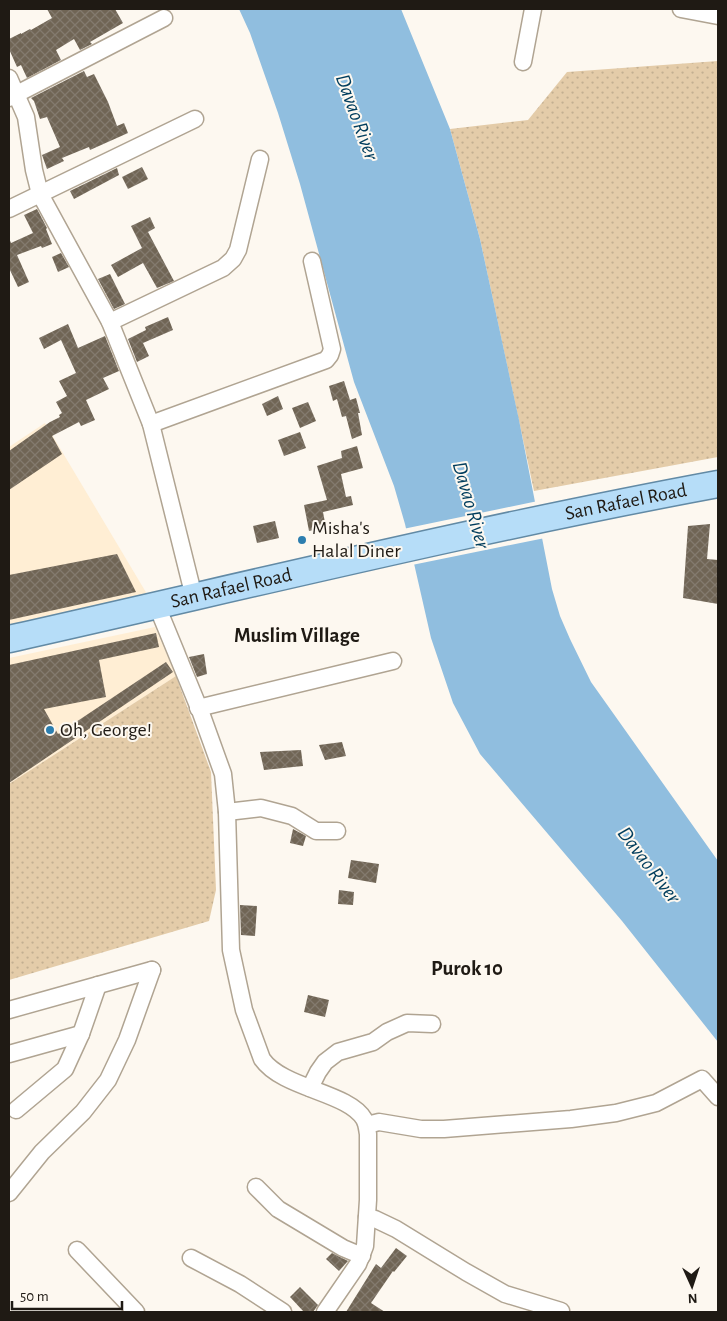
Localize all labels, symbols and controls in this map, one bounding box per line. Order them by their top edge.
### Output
water label: Davao River [332,71,383,164]
water label: Davao River [449,459,494,552]
street label: San Rafael Road [563,480,689,524]
place label: Misha's Halal Diner [312,518,401,561]
marker: Misha's Halal Diner [296,534,308,546]
street label: San Rafael Road [169,565,294,612]
district label: Muslim Village [234,625,360,646]
place label: Oh, George! [60,720,152,740]
marker: Oh, George! [44,724,56,736]
water label: Davao River [614,823,685,908]
district label: Purok 10 [431,958,503,979]
north arrow [667,1261,717,1311]
scale bar [12,1278,122,1310]
text: 50 m [20,1289,49,1304]
text: N [687,1291,698,1305]

